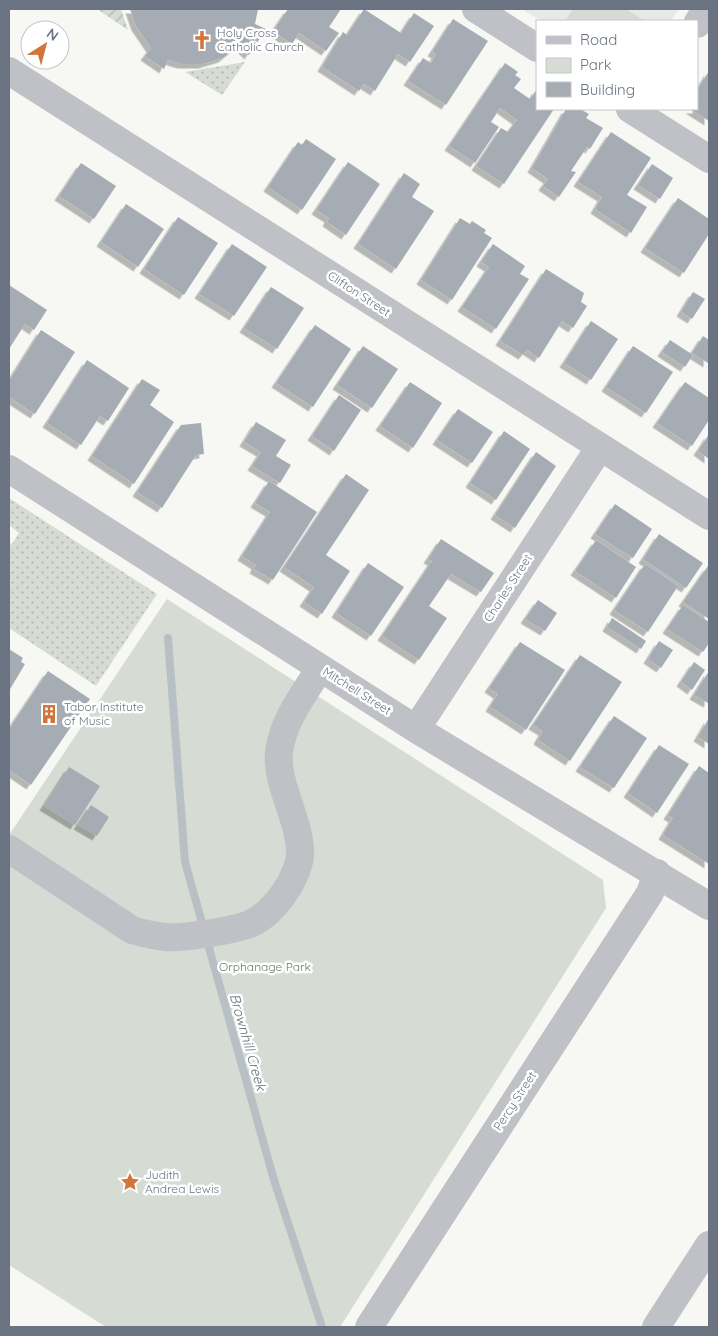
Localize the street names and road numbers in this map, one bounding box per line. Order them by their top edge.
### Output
street label: Clifton Street [325,268,393,319]
street label: Charles Street [480,551,535,624]
street label: Mitchell Street [320,664,394,718]
street label: Percy Street [490,1068,539,1133]

